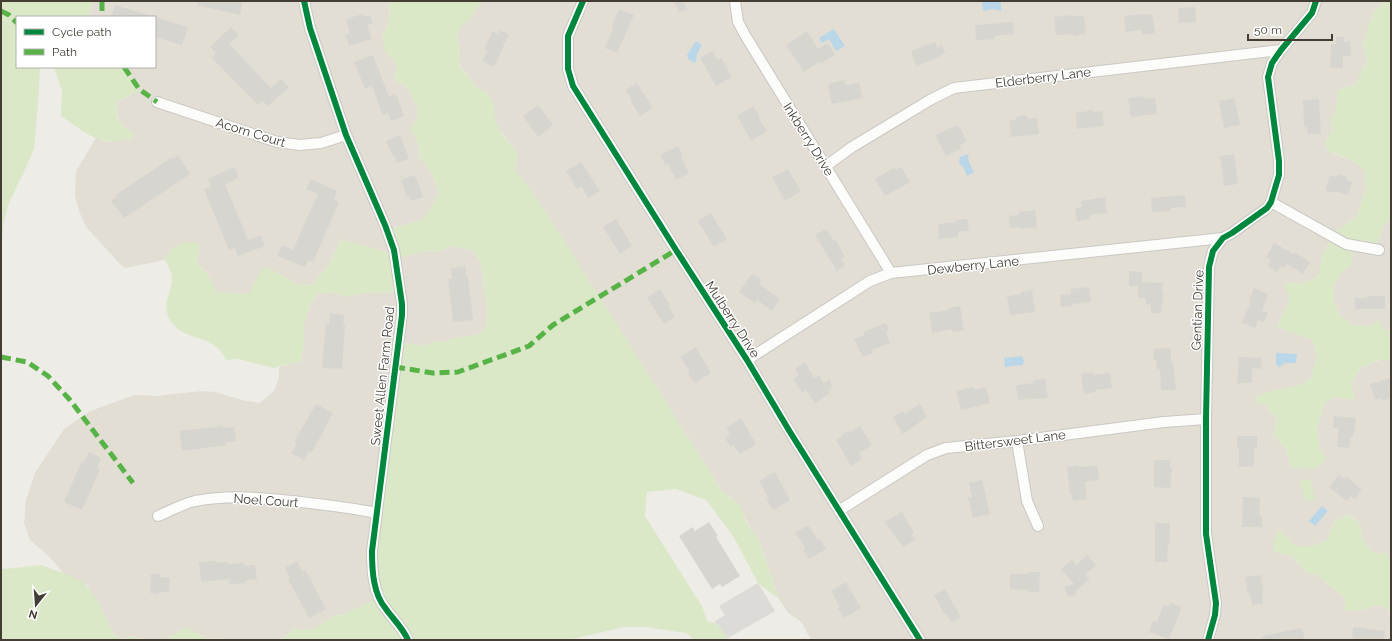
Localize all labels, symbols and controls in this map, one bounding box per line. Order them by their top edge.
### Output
legend [16,16,156,68]
scale bar [1248,16,1332,42]
text: 50 m [1254,23,1282,37]
text: Cycle path [52,25,111,39]
text: Path [52,45,77,59]
street label: Elderberry Lane [994,64,1092,91]
street label: Inkberry Drive [780,100,837,179]
street label: Acorn Court [214,115,288,150]
street label: Dewberry Lane [927,253,1020,278]
street label: Gentian Drive [1189,269,1206,351]
street label: Mulberry Drive [702,278,763,361]
street label: Sweet Allen Farm Road [368,306,397,446]
street label: Bittersweet Lane [964,427,1067,454]
street label: Noel Court [233,491,300,510]
north arrow [16,585,56,625]
text: N [27,607,39,622]

